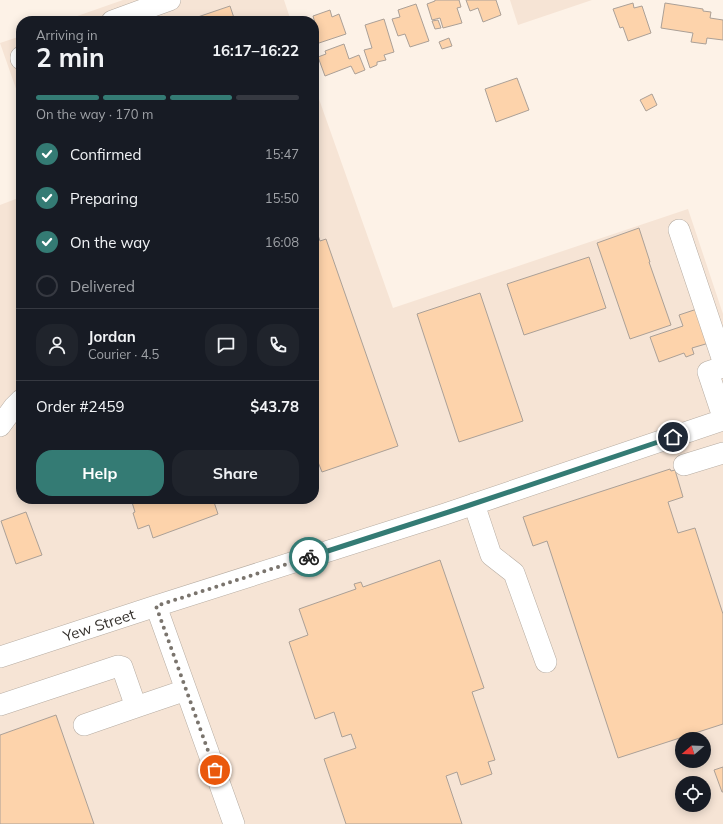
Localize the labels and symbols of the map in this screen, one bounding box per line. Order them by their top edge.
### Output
pin [656,420,690,454]
courier [289,537,329,577]
street label: Yew Street [60,604,137,646]
north arrow [675,732,711,768]
pin [198,753,232,787]

